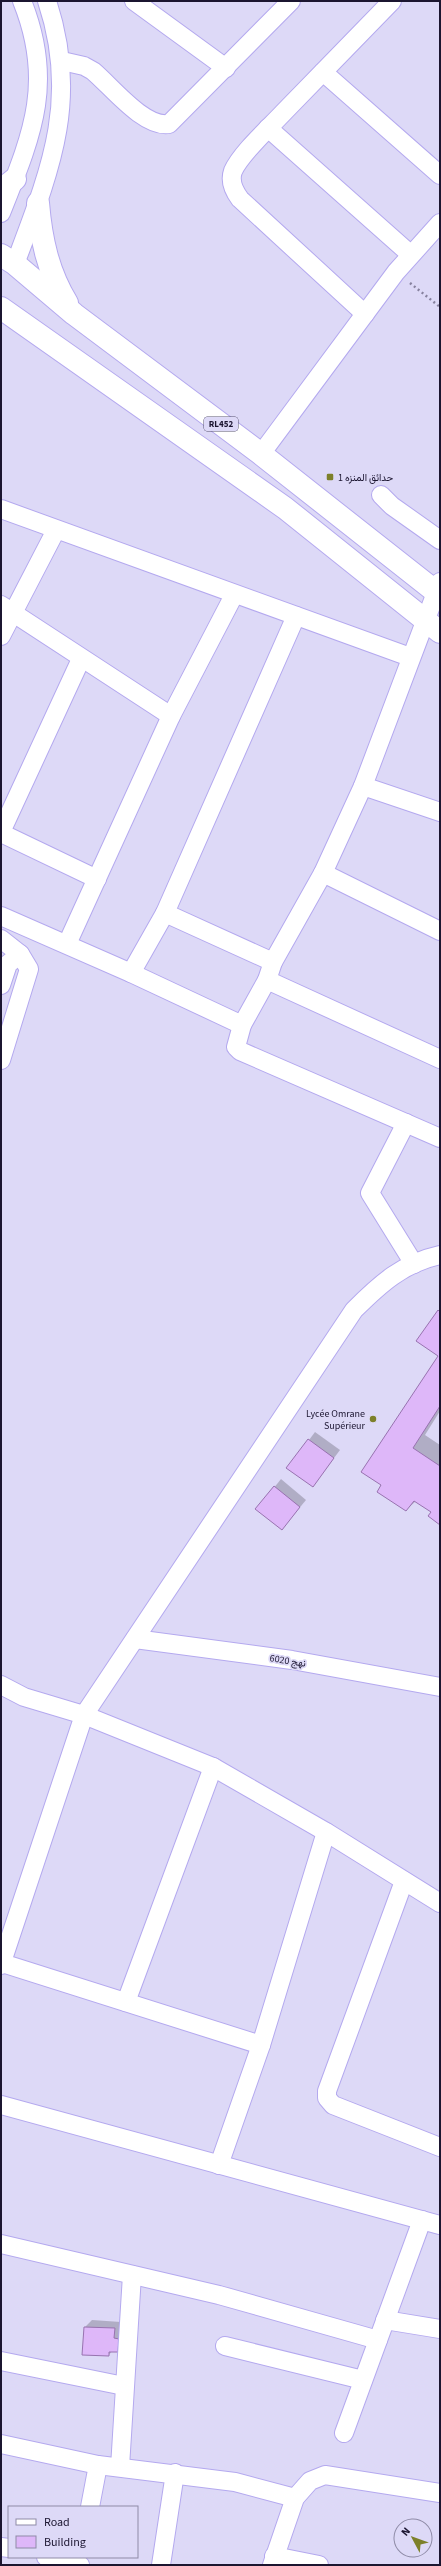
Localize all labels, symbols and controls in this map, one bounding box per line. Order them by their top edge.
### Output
road number: RL452 [204,417,238,431]
place label: حدائق المنزه 1 [338,471,394,485]
marker: حدائق المنزه 1 [325,472,335,482]
place label: Lycée Omrane Supérieur [306,1407,366,1433]
marker: Lycée Omrane Supérieur [368,1414,378,1424]
street label: نهج 6020 [269,1651,307,1671]
legend [8,2506,138,2558]
text: Road [44,2514,70,2531]
north arrow [393,2518,433,2558]
text: N [398,2524,414,2539]
text: Building [44,2534,86,2551]

